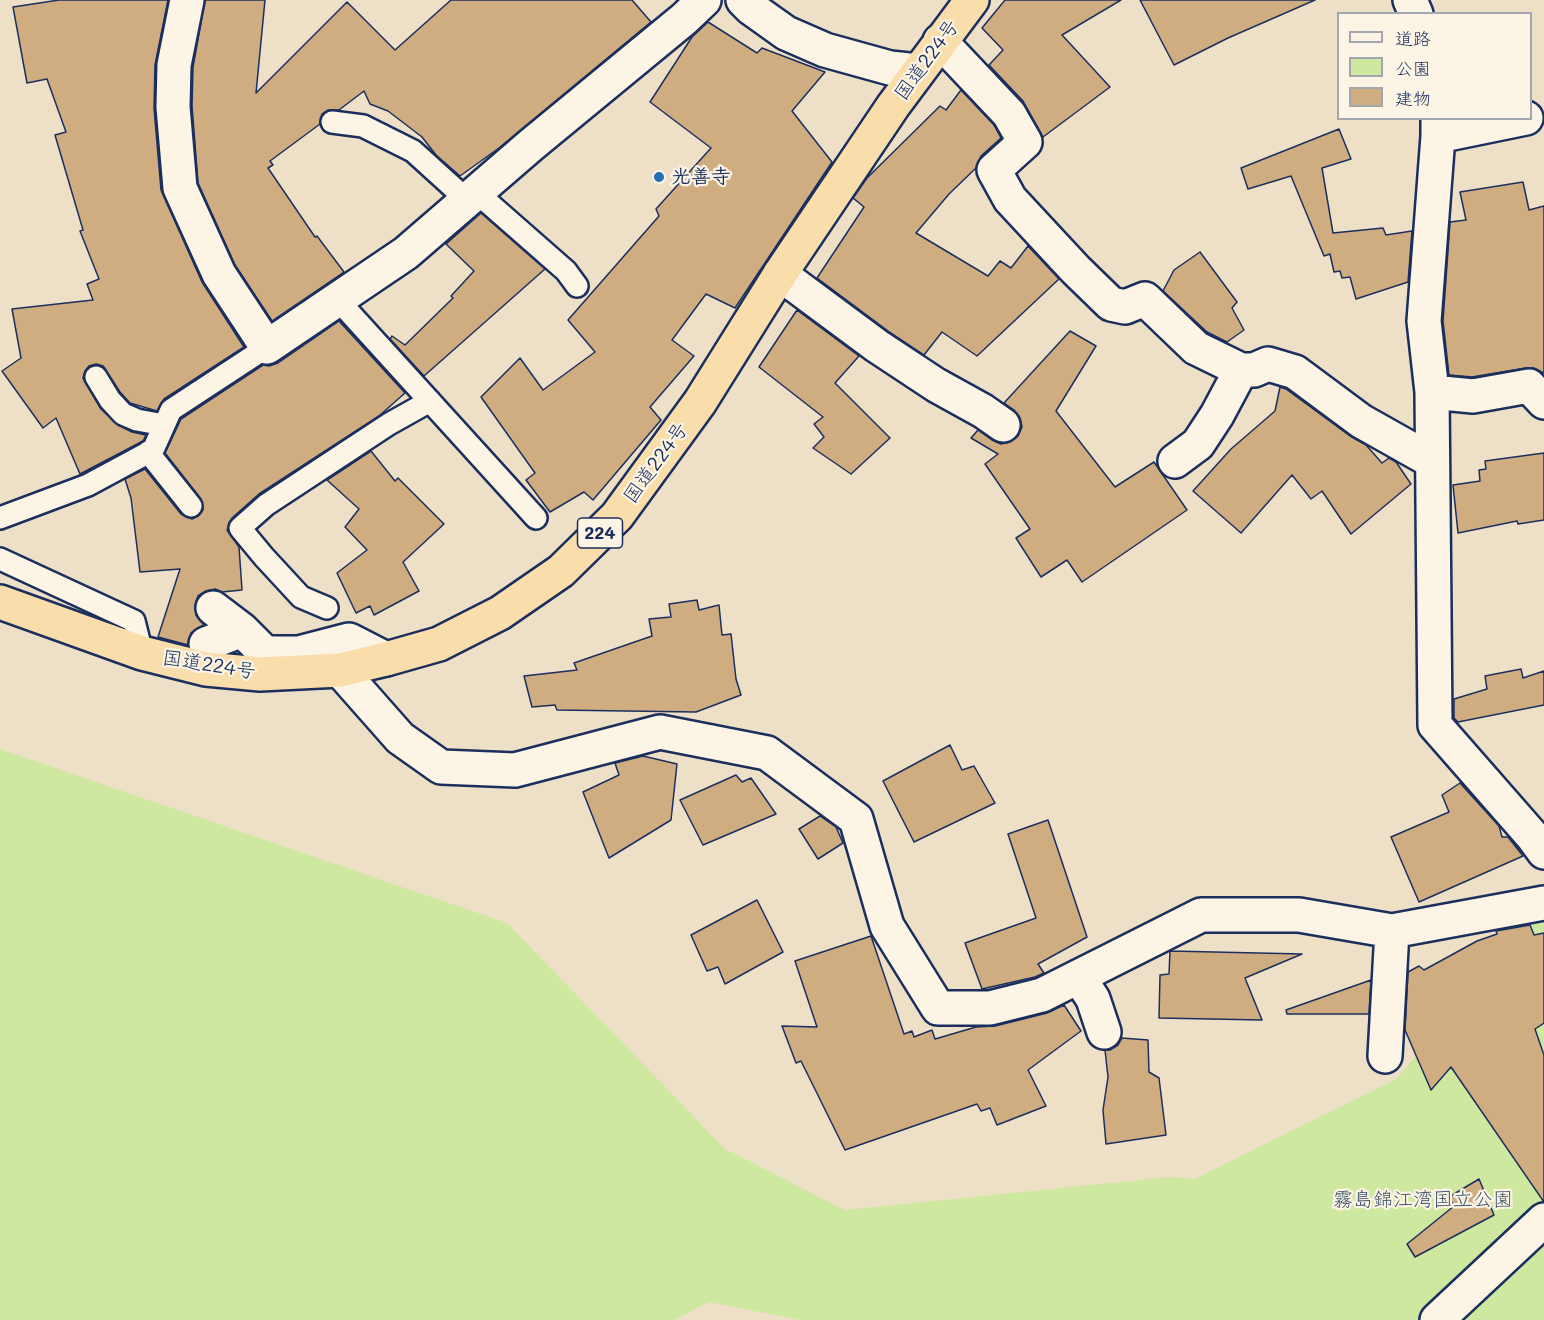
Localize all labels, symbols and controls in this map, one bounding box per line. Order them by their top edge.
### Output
legend [1337,12,1532,120]
street label: 国道224号 [890,15,964,105]
text: 道路 [1395,26,1431,50]
text: 公園 [1395,56,1431,80]
text: 建物 [1395,86,1431,110]
place label: 光善寺 [671,165,731,189]
marker: 光善寺 [652,170,666,184]
street label: 国道224号 [619,418,693,508]
road number: 224 [578,518,622,548]
street label: 国道224号 [161,646,257,684]
park label: 霧島錦江湾国立公園 [1333,1188,1513,1212]

